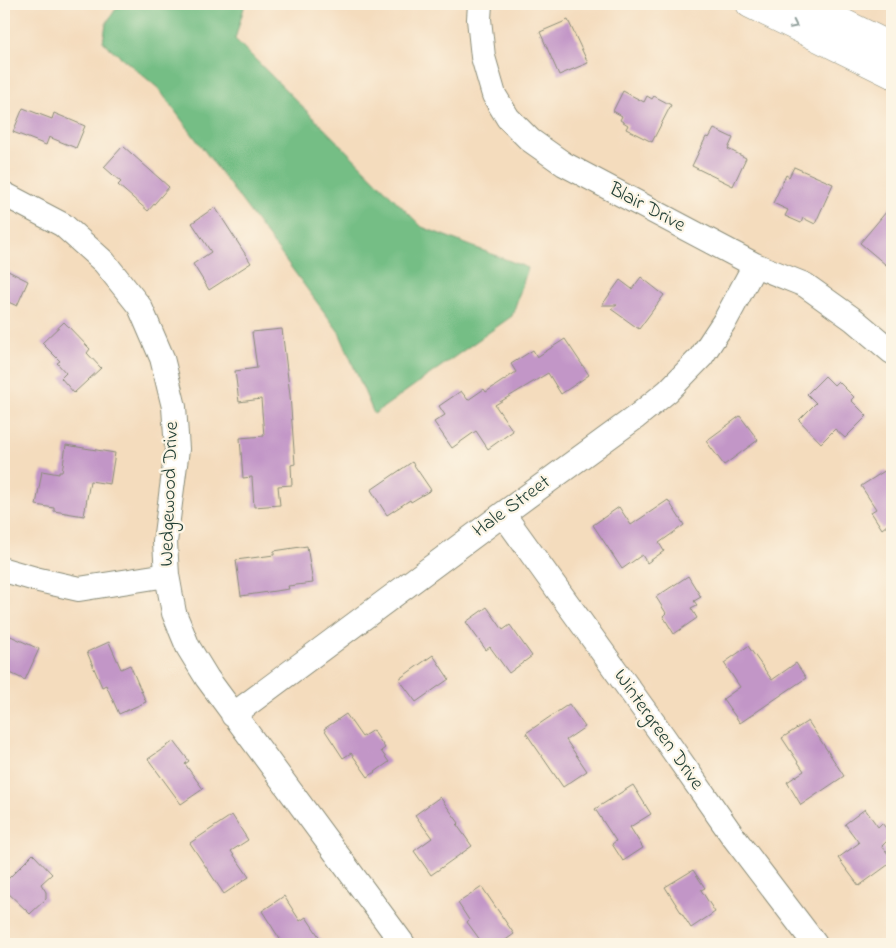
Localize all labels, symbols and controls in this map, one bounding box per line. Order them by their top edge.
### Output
one-way arrow [788,19,797,29]
street label: Blair Drive [603,175,690,240]
street label: Wedgewood Drive [153,421,188,567]
street label: Hale Street [467,469,557,545]
street label: Wintergreen Drive [605,664,711,797]

